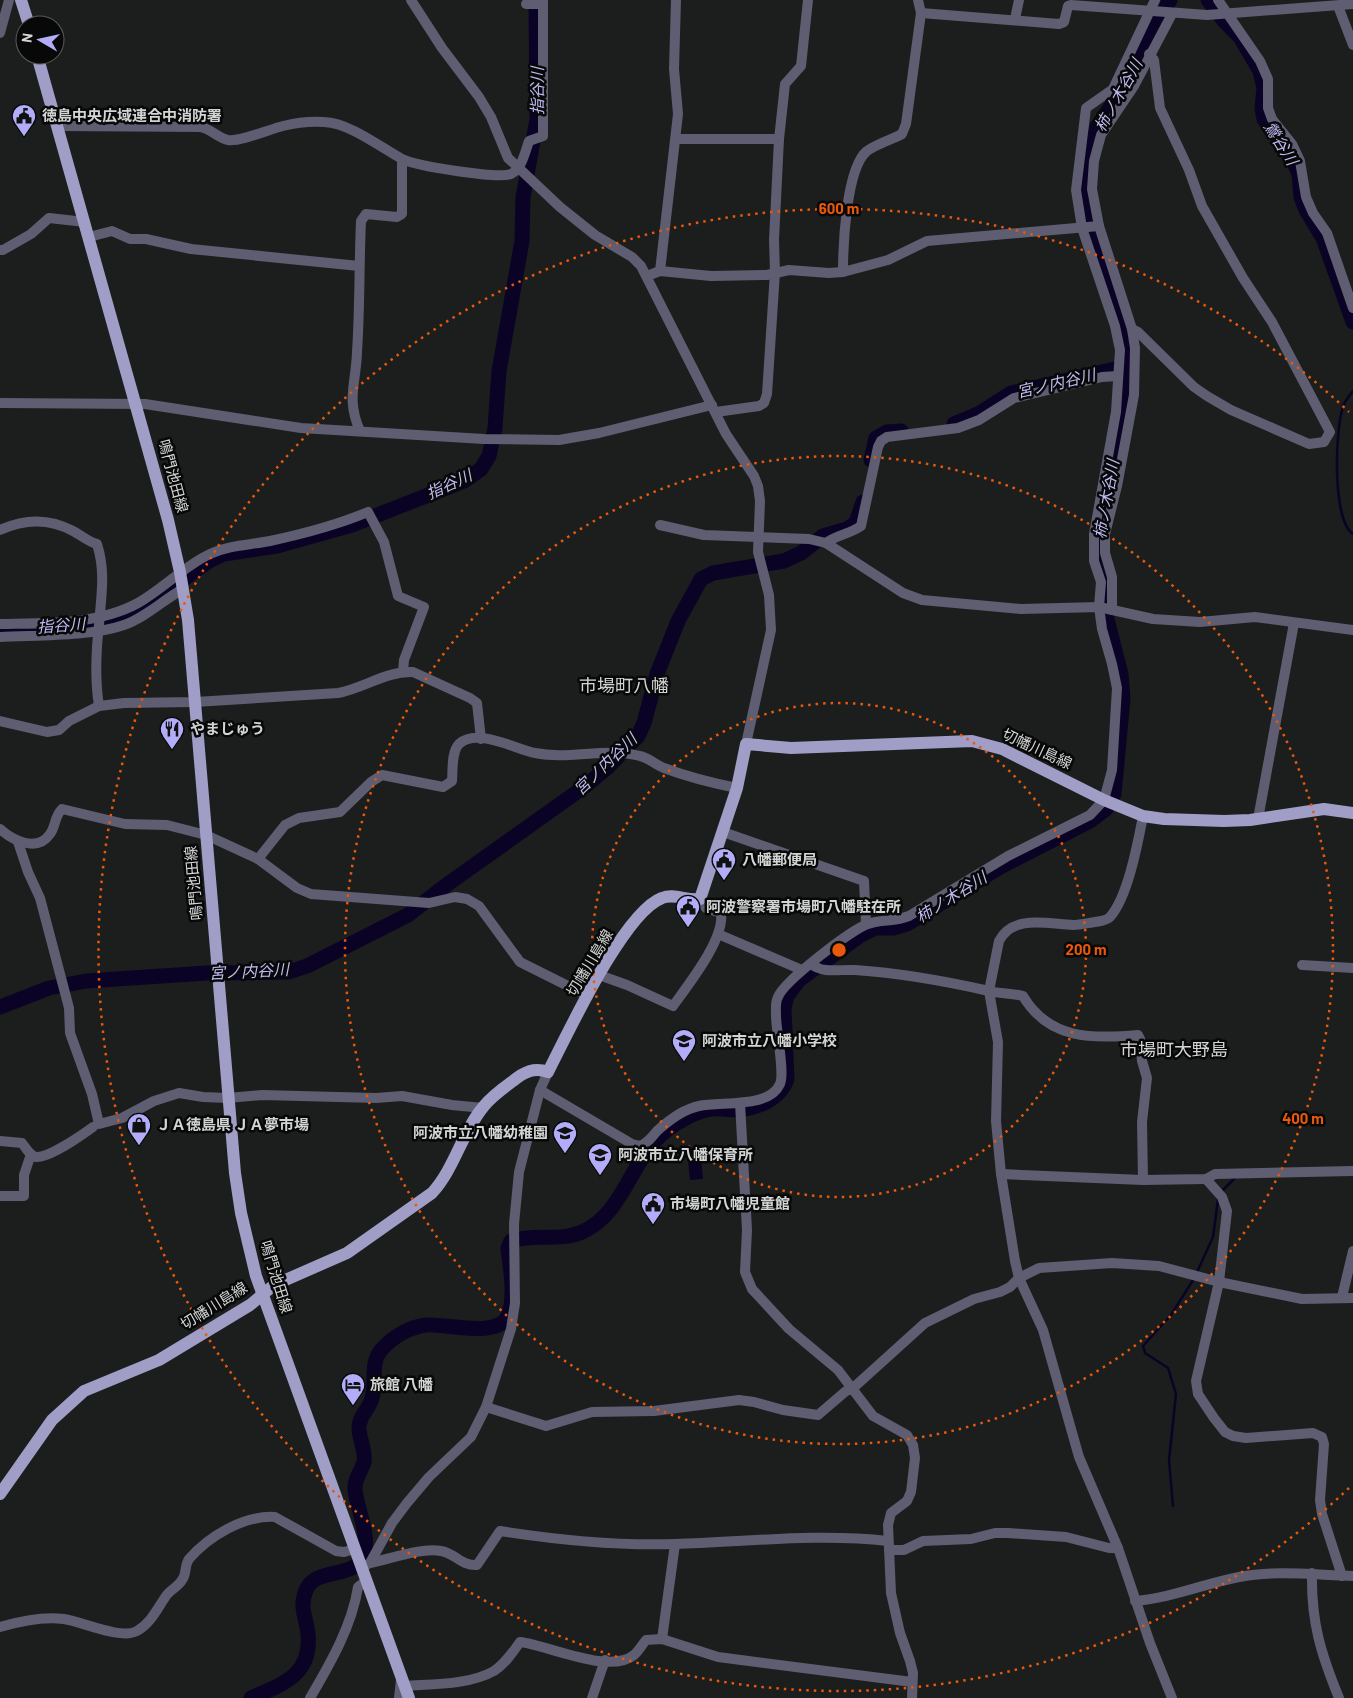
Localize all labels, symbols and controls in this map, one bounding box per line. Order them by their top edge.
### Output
north arrow [15,15,65,65]
text: N [18,32,36,44]
water label: 柿ノ木谷川 [1090,53,1146,134]
water label: 指谷川 [527,65,546,115]
public building icon: 徳島中央広域連合中消防署 [11,103,37,137]
place label: 徳島中央広域連合中消防署 [42,106,222,124]
water label: 鶯谷川 [1261,117,1303,170]
text: 600 m [819,199,859,217]
water label: 宮ノ内谷川 [1015,364,1099,401]
street label: 鳴門池田線 [156,437,192,514]
water label: 柿ノ木谷川 [1089,456,1122,540]
water label: 指谷川 [423,464,476,502]
water label: 指谷川 [36,613,88,636]
district label: 市場町八幡 [579,674,669,696]
restaurant icon: やまじゅう [159,716,185,750]
place label: やまじゅう [190,719,265,737]
street label: 切幡川島線 [1000,724,1075,772]
water label: 宮ノ内谷川 [569,728,641,798]
street label: 鳴門池田線 [181,845,205,921]
public building icon: 八幡郵便局 [711,847,737,881]
place label: 八幡郵便局 [742,850,817,868]
water label: 柿ノ木谷川 [912,866,991,926]
public building icon: 阿波警察署市場町八幡駐在所 [675,894,701,928]
place label: 阿波警察署市場町八幡駐在所 [706,897,901,915]
street label: 切幡川島線 [562,926,616,999]
text: 200 m [1065,940,1107,958]
centre of rings [830,941,848,959]
water label: 宮ノ内谷川 [209,959,291,982]
school or university icon: 阿波市立八幡小学校 [671,1028,697,1062]
place label: 阿波市立八幡小学校 [702,1031,837,1049]
district label: 市場町大野島 [1120,1038,1228,1060]
text: 400 m [1282,1109,1324,1127]
shop icon: ＪＡ徳島県 ＪＡ夢市場 [126,1112,152,1146]
place label: ＪＡ徳島県 ＪＡ夢市場 [156,1115,309,1133]
school or university icon: 阿波市立八幡幼稚園 [552,1120,578,1154]
place label: 阿波市立八幡幼稚園 [413,1123,548,1141]
school or university icon: 阿波市立八幡保育所 [587,1142,613,1176]
place label: 阿波市立八幡保育所 [618,1145,753,1163]
public building icon: 市場町八幡児童館 [640,1191,666,1225]
place label: 市場町八幡児童館 [670,1194,790,1212]
street label: 鳴門池田線 [257,1238,297,1315]
street label: 切幡川島線 [177,1278,250,1333]
hotel icon: 旅館 八幡 [340,1372,366,1406]
place label: 旅館 八幡 [370,1375,433,1393]

